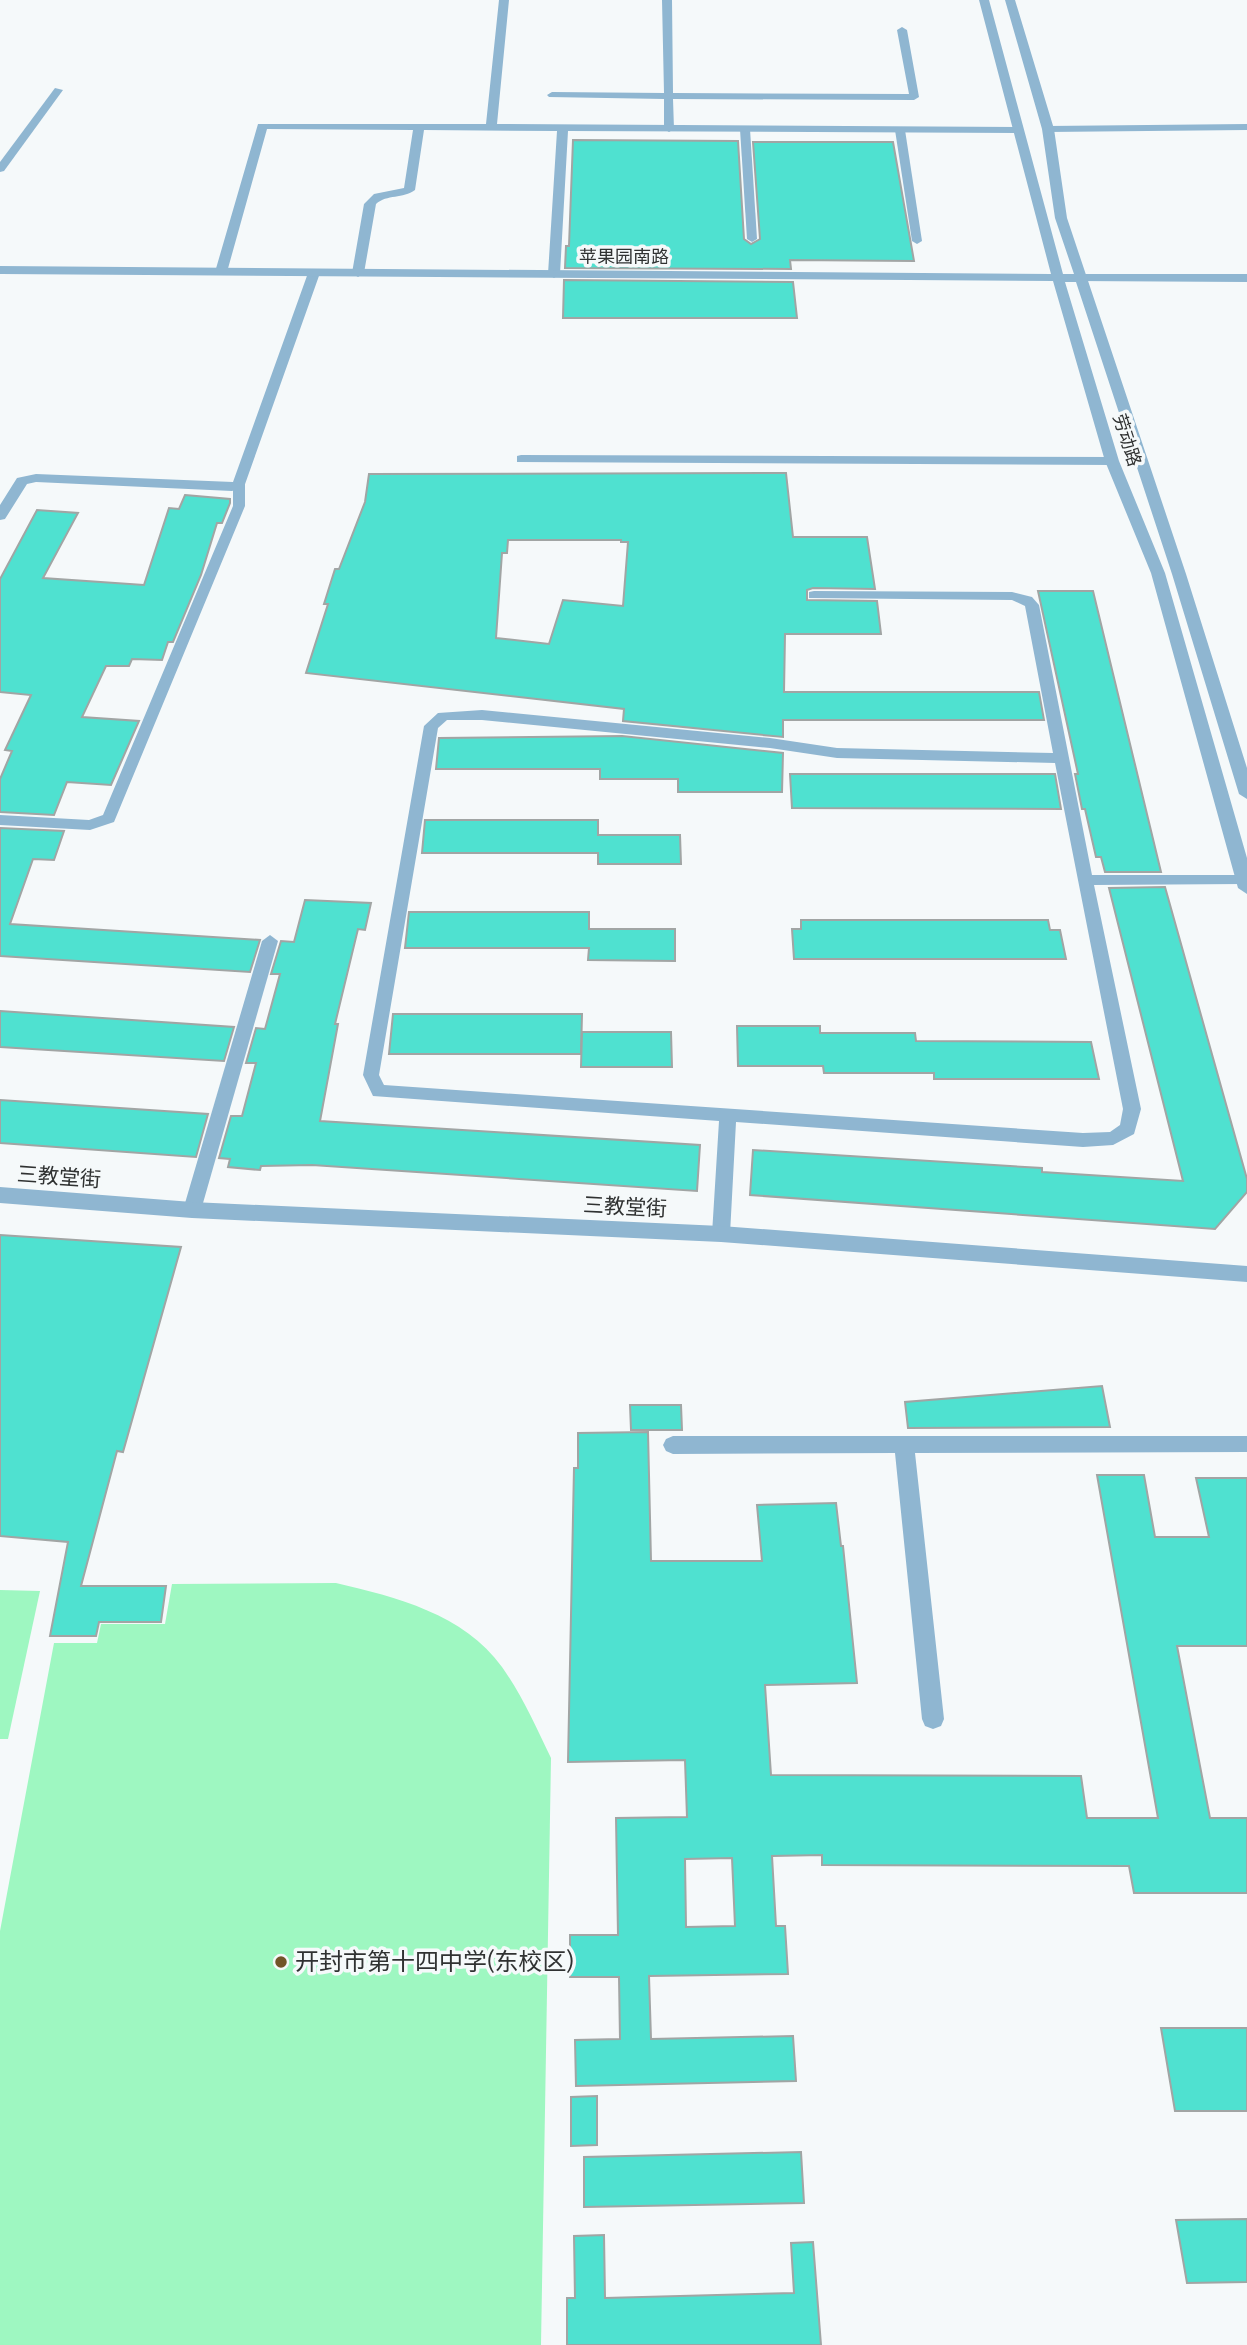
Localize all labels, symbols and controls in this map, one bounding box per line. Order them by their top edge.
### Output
street label: 苹果园南路 [579,246,669,268]
street label: 劳动路 [1108,411,1146,469]
street label: 三教堂街 [16,1161,102,1193]
street label: 三教堂街 [582,1192,668,1222]
place label: 开封市第十四中学(东校区) [295,1948,574,1976]
marker: 开封市第十四中学(东校区) [273,1954,289,1970]

